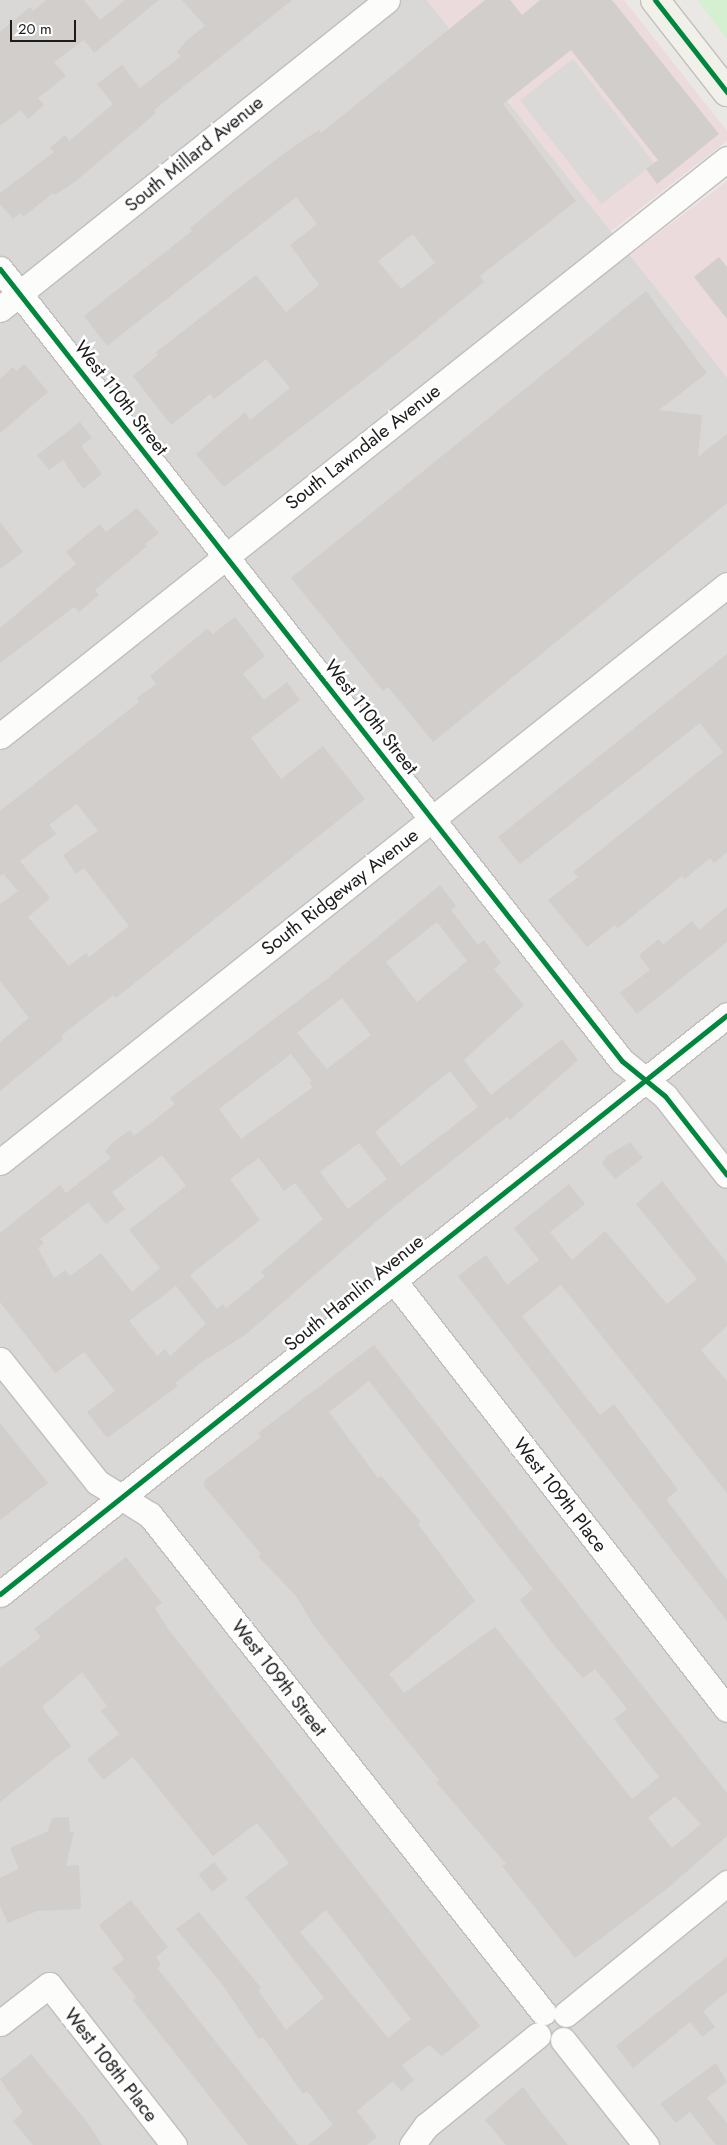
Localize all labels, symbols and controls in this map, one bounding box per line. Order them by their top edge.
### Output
scale bar [12,10,79,42]
text: 20 m [18,18,52,40]
street label: South Millard Avenue [120,91,268,217]
street label: West 110th Street [69,336,173,460]
street label: South Lawndale Avenue [281,379,445,515]
street label: West 110th Street [319,655,423,779]
street label: South Ridgeway Avenue [257,824,423,960]
street label: South Hamlin Avenue [280,1230,428,1356]
street label: West 109th Place [508,1433,612,1557]
street label: West 109th Street [226,1615,332,1741]
street label: West 108th Place [59,2003,163,2127]

